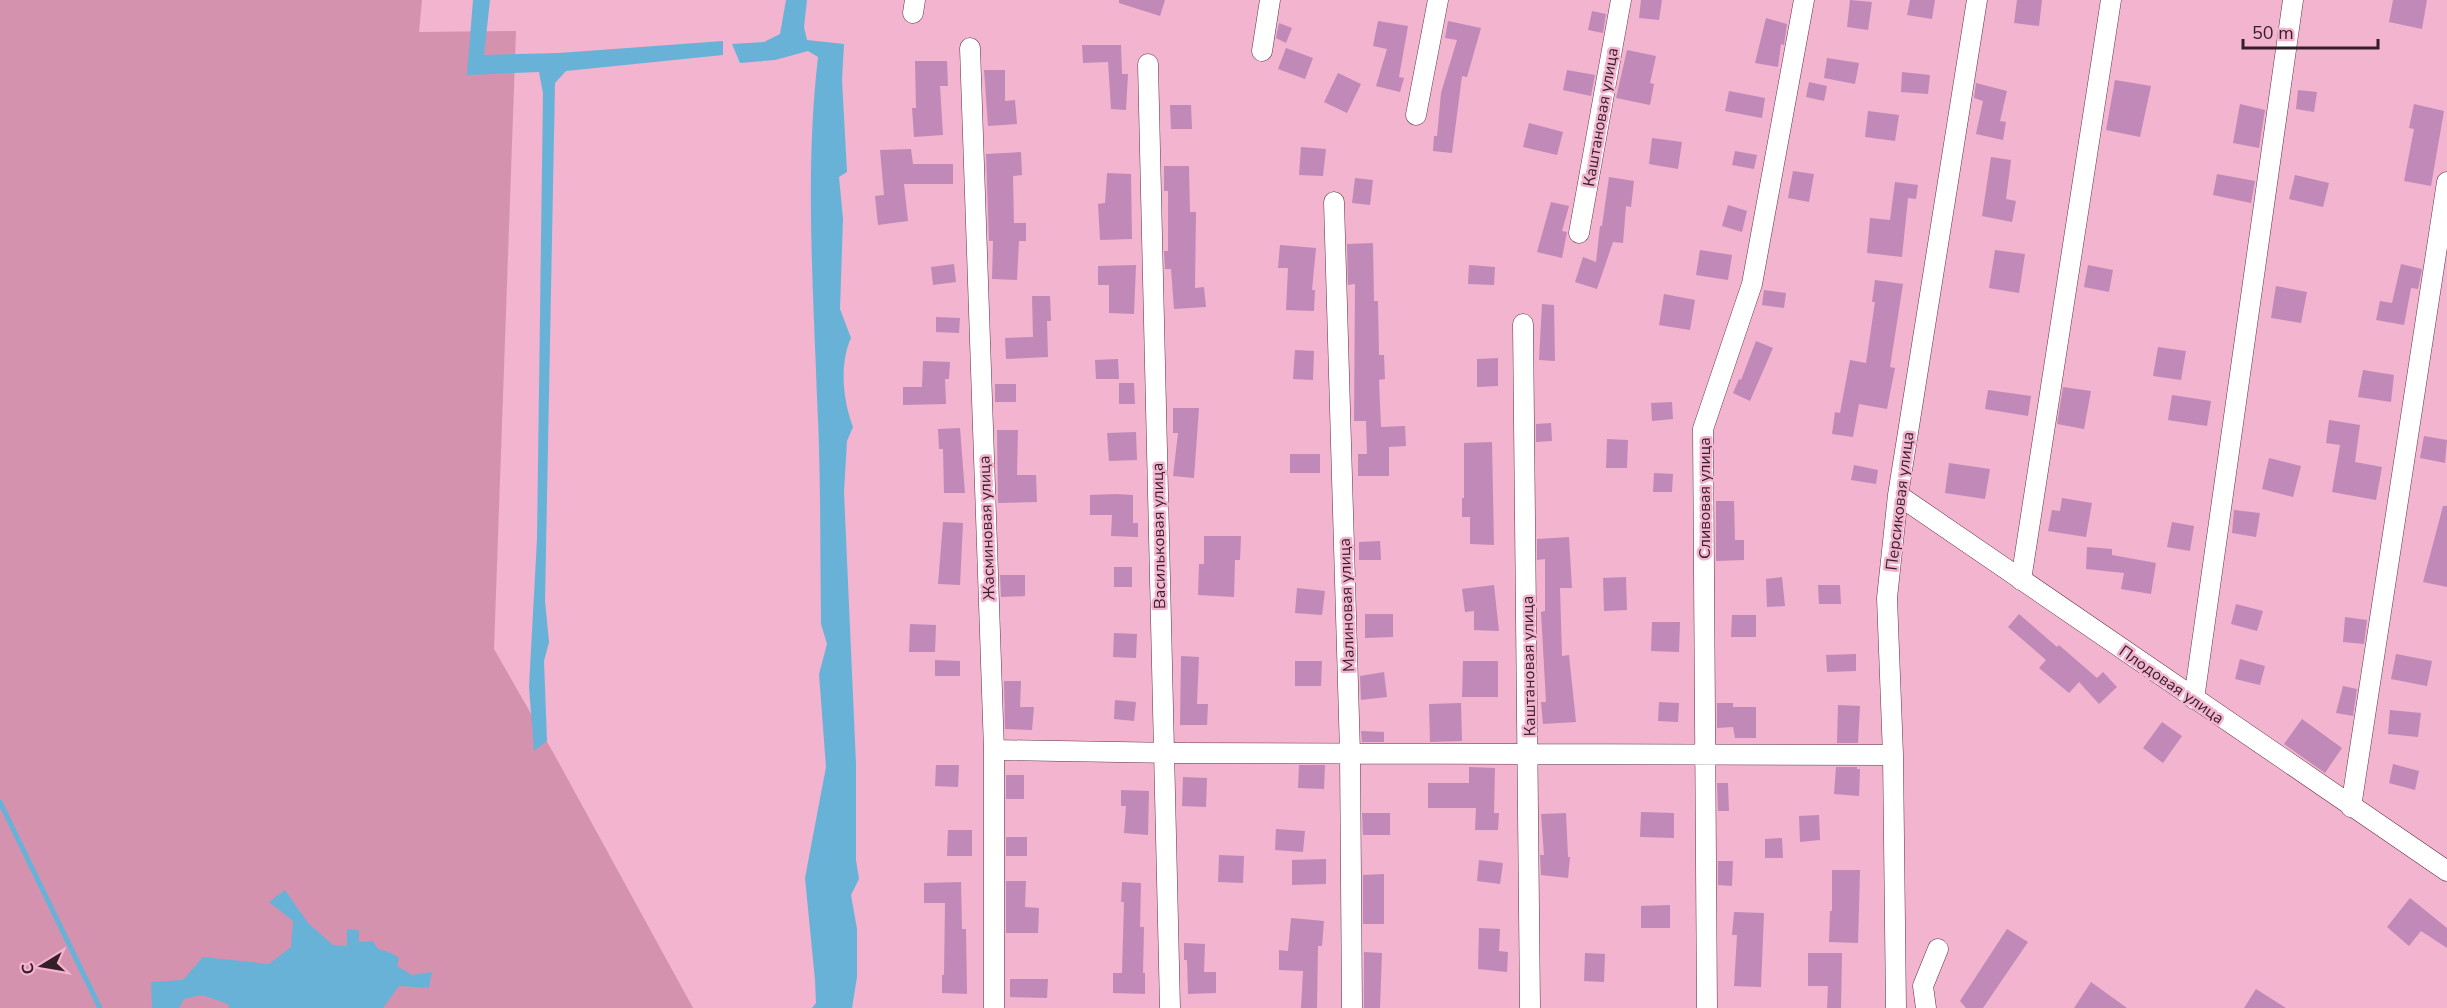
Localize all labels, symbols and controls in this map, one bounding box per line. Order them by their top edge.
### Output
scale bar [2243,12,2378,50]
text: 50 m [2252,21,2294,45]
street label: Каштановая улица [1578,46,1624,188]
street label: Персиковая улица [1881,431,1919,572]
street label: Сливовая улица [1694,437,1716,559]
street label: Жасминовая улица [973,455,1001,601]
street label: Васильковая улица [1147,463,1171,609]
street label: Малиновая улица [1334,538,1360,672]
street label: Каштановая улица [1517,596,1541,736]
street label: Плодовая улица [2114,640,2228,729]
north arrow [12,936,72,996]
text: С [16,961,40,976]

